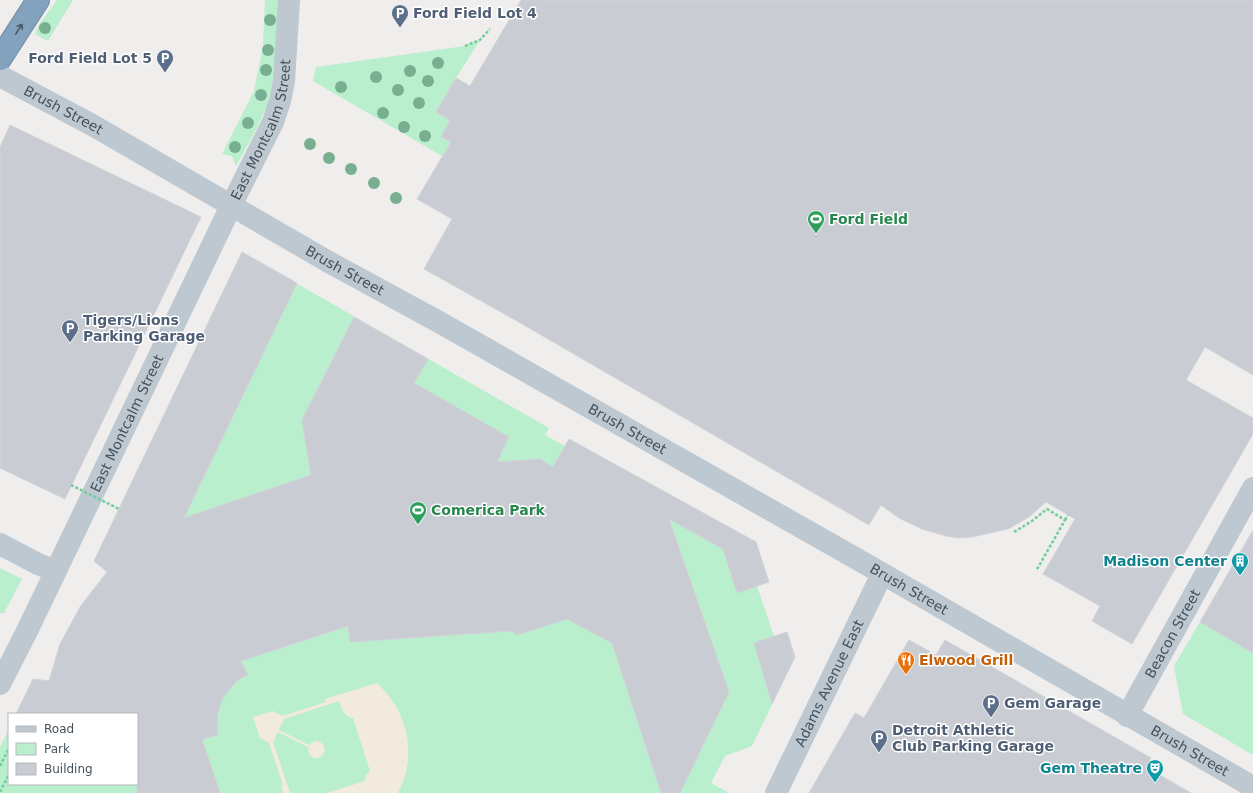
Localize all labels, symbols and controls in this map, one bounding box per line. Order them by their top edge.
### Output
parking icon: Ford Field Lot 4 [390,3,410,28]
place label: Ford Field Lot 4 [413,5,537,21]
one-way arrow [15,24,23,35]
parking icon: Ford Field Lot 5 [155,48,175,73]
place label: Ford Field Lot 5 [28,50,152,66]
street label: East Montcalm Street [227,58,293,203]
street label: Brush Street [21,82,106,138]
sports icon: Ford Field [806,209,826,234]
place label: Ford Field [829,211,908,227]
street label: Brush Street [303,242,387,299]
place label: Tigers/Lions Parking Garage [83,312,205,344]
parking icon: Tigers/Lions Parking Garage [60,318,80,343]
street label: East Montcalm Street [87,351,167,495]
street label: Brush Street [586,400,670,458]
sports icon: Comerica Park [408,500,428,525]
place label: Comerica Park [431,502,546,518]
building icon: Madison Center [1230,551,1250,576]
place label: Madison Center [1103,553,1227,569]
street label: Brush Street [867,560,951,618]
street label: Beacon Street [1142,586,1204,681]
street label: Adams Avenue East [792,617,867,749]
restaurant icon: Elwood Grill [896,650,916,675]
place label: Elwood Grill [919,652,1013,668]
parking icon: Gem Garage [981,693,1001,718]
place label: Gem Garage [1004,695,1101,711]
legend [8,713,138,785]
text: Road [44,722,74,736]
place label: Detroit Athletic Club Parking Garage [892,722,1054,754]
street label: Brush Street [1148,722,1232,780]
parking icon: Detroit Athletic Club Parking Garage [869,728,889,753]
text: Park [44,742,70,756]
theatre icon: Gem Theatre [1145,758,1165,783]
place label: Gem Theatre [1040,760,1142,776]
text: Building [44,762,93,776]

